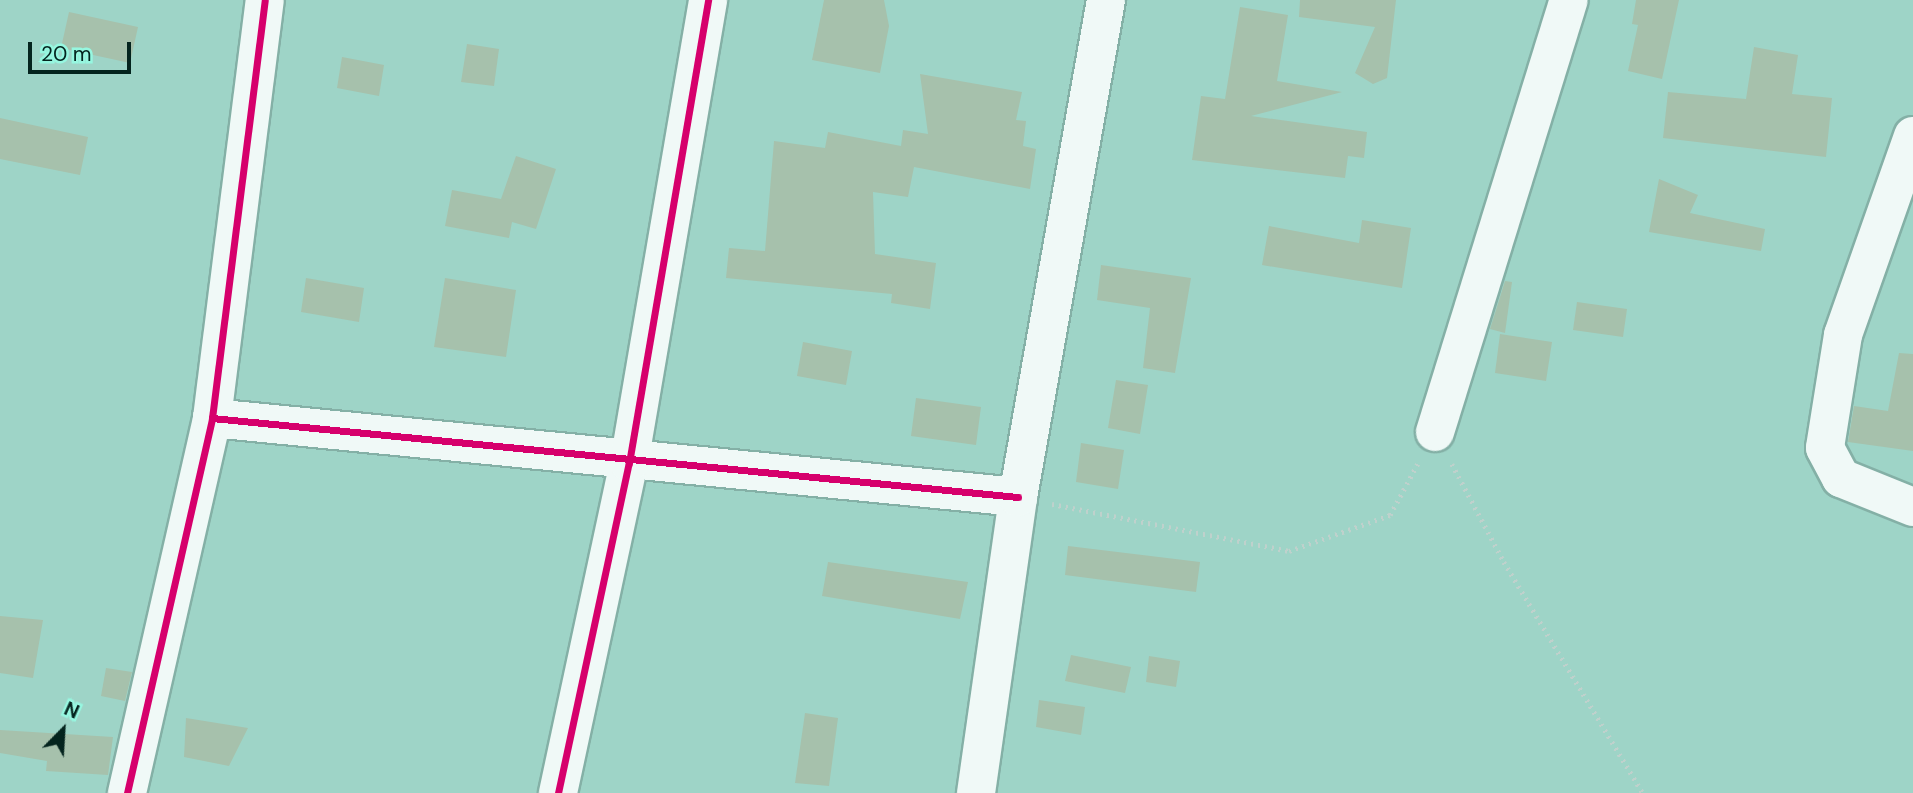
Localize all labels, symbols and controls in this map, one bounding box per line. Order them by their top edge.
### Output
scale bar [32,28,135,72]
text: 20 m [41,40,92,68]
north arrow [28,695,98,765]
text: N [60,696,83,725]

